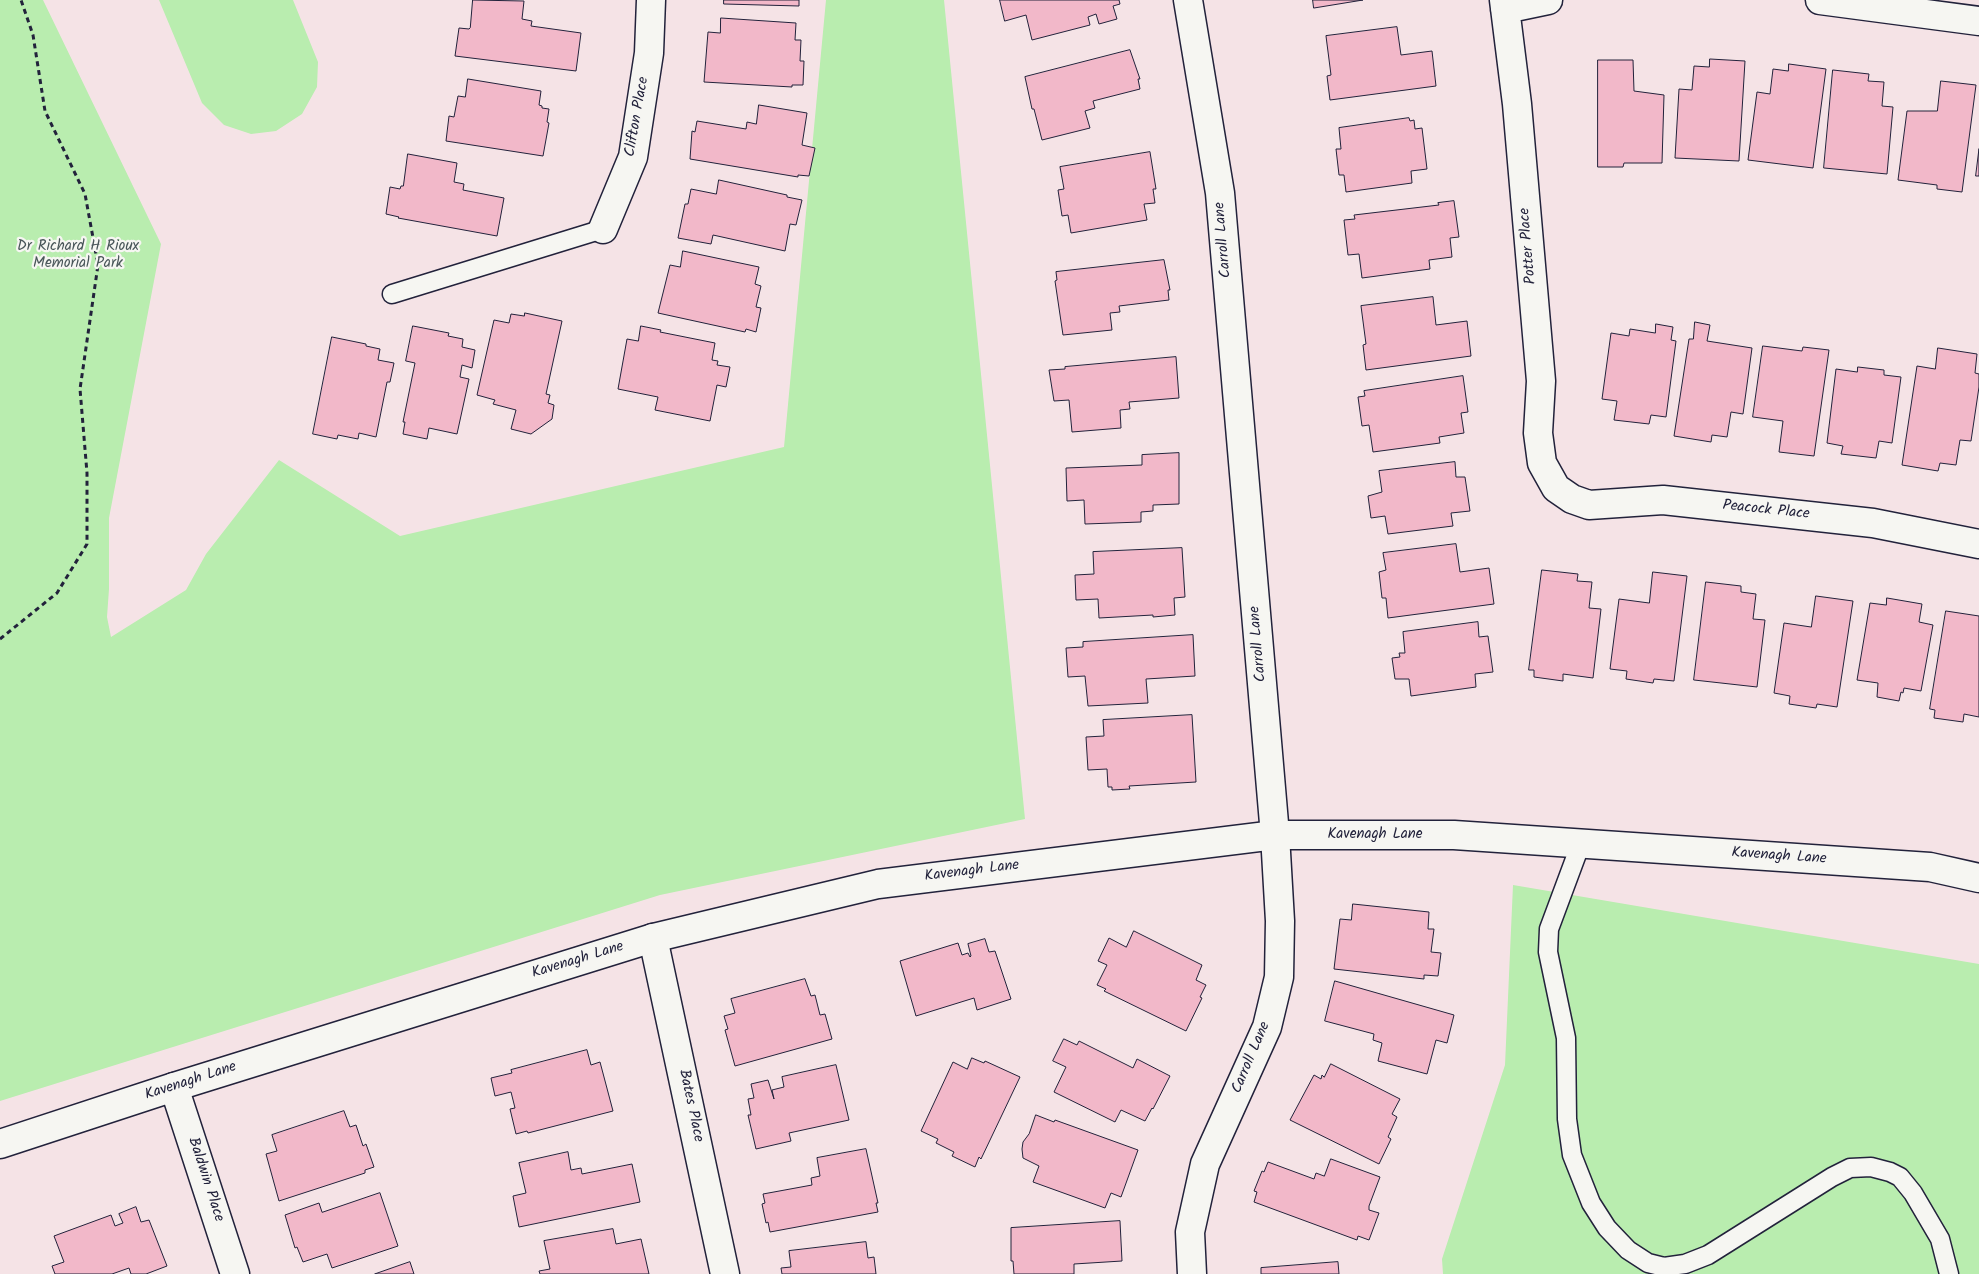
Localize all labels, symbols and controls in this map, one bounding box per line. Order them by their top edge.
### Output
street label: Clifton Place [622,76,654,158]
street label: Carroll Lane [1212,201,1236,279]
street label: Potter Place [1517,207,1541,285]
park label: Dr Richard H Rioux Memorial Park [17,238,139,273]
street label: Peacock Place [1722,497,1810,525]
street label: Carroll Lane [1247,605,1271,683]
street label: Kavenagh Lane [1327,826,1423,844]
street label: Kavenagh Lane [1731,845,1827,869]
street label: Kavenagh Lane [924,857,1020,887]
street label: Kavenagh Lane [530,938,626,984]
street label: Carroll Lane [1229,1019,1275,1097]
street label: Kavenagh Lane [143,1059,239,1105]
street label: Bates Place [674,1068,706,1144]
street label: Baldwin Place [183,1136,227,1224]

